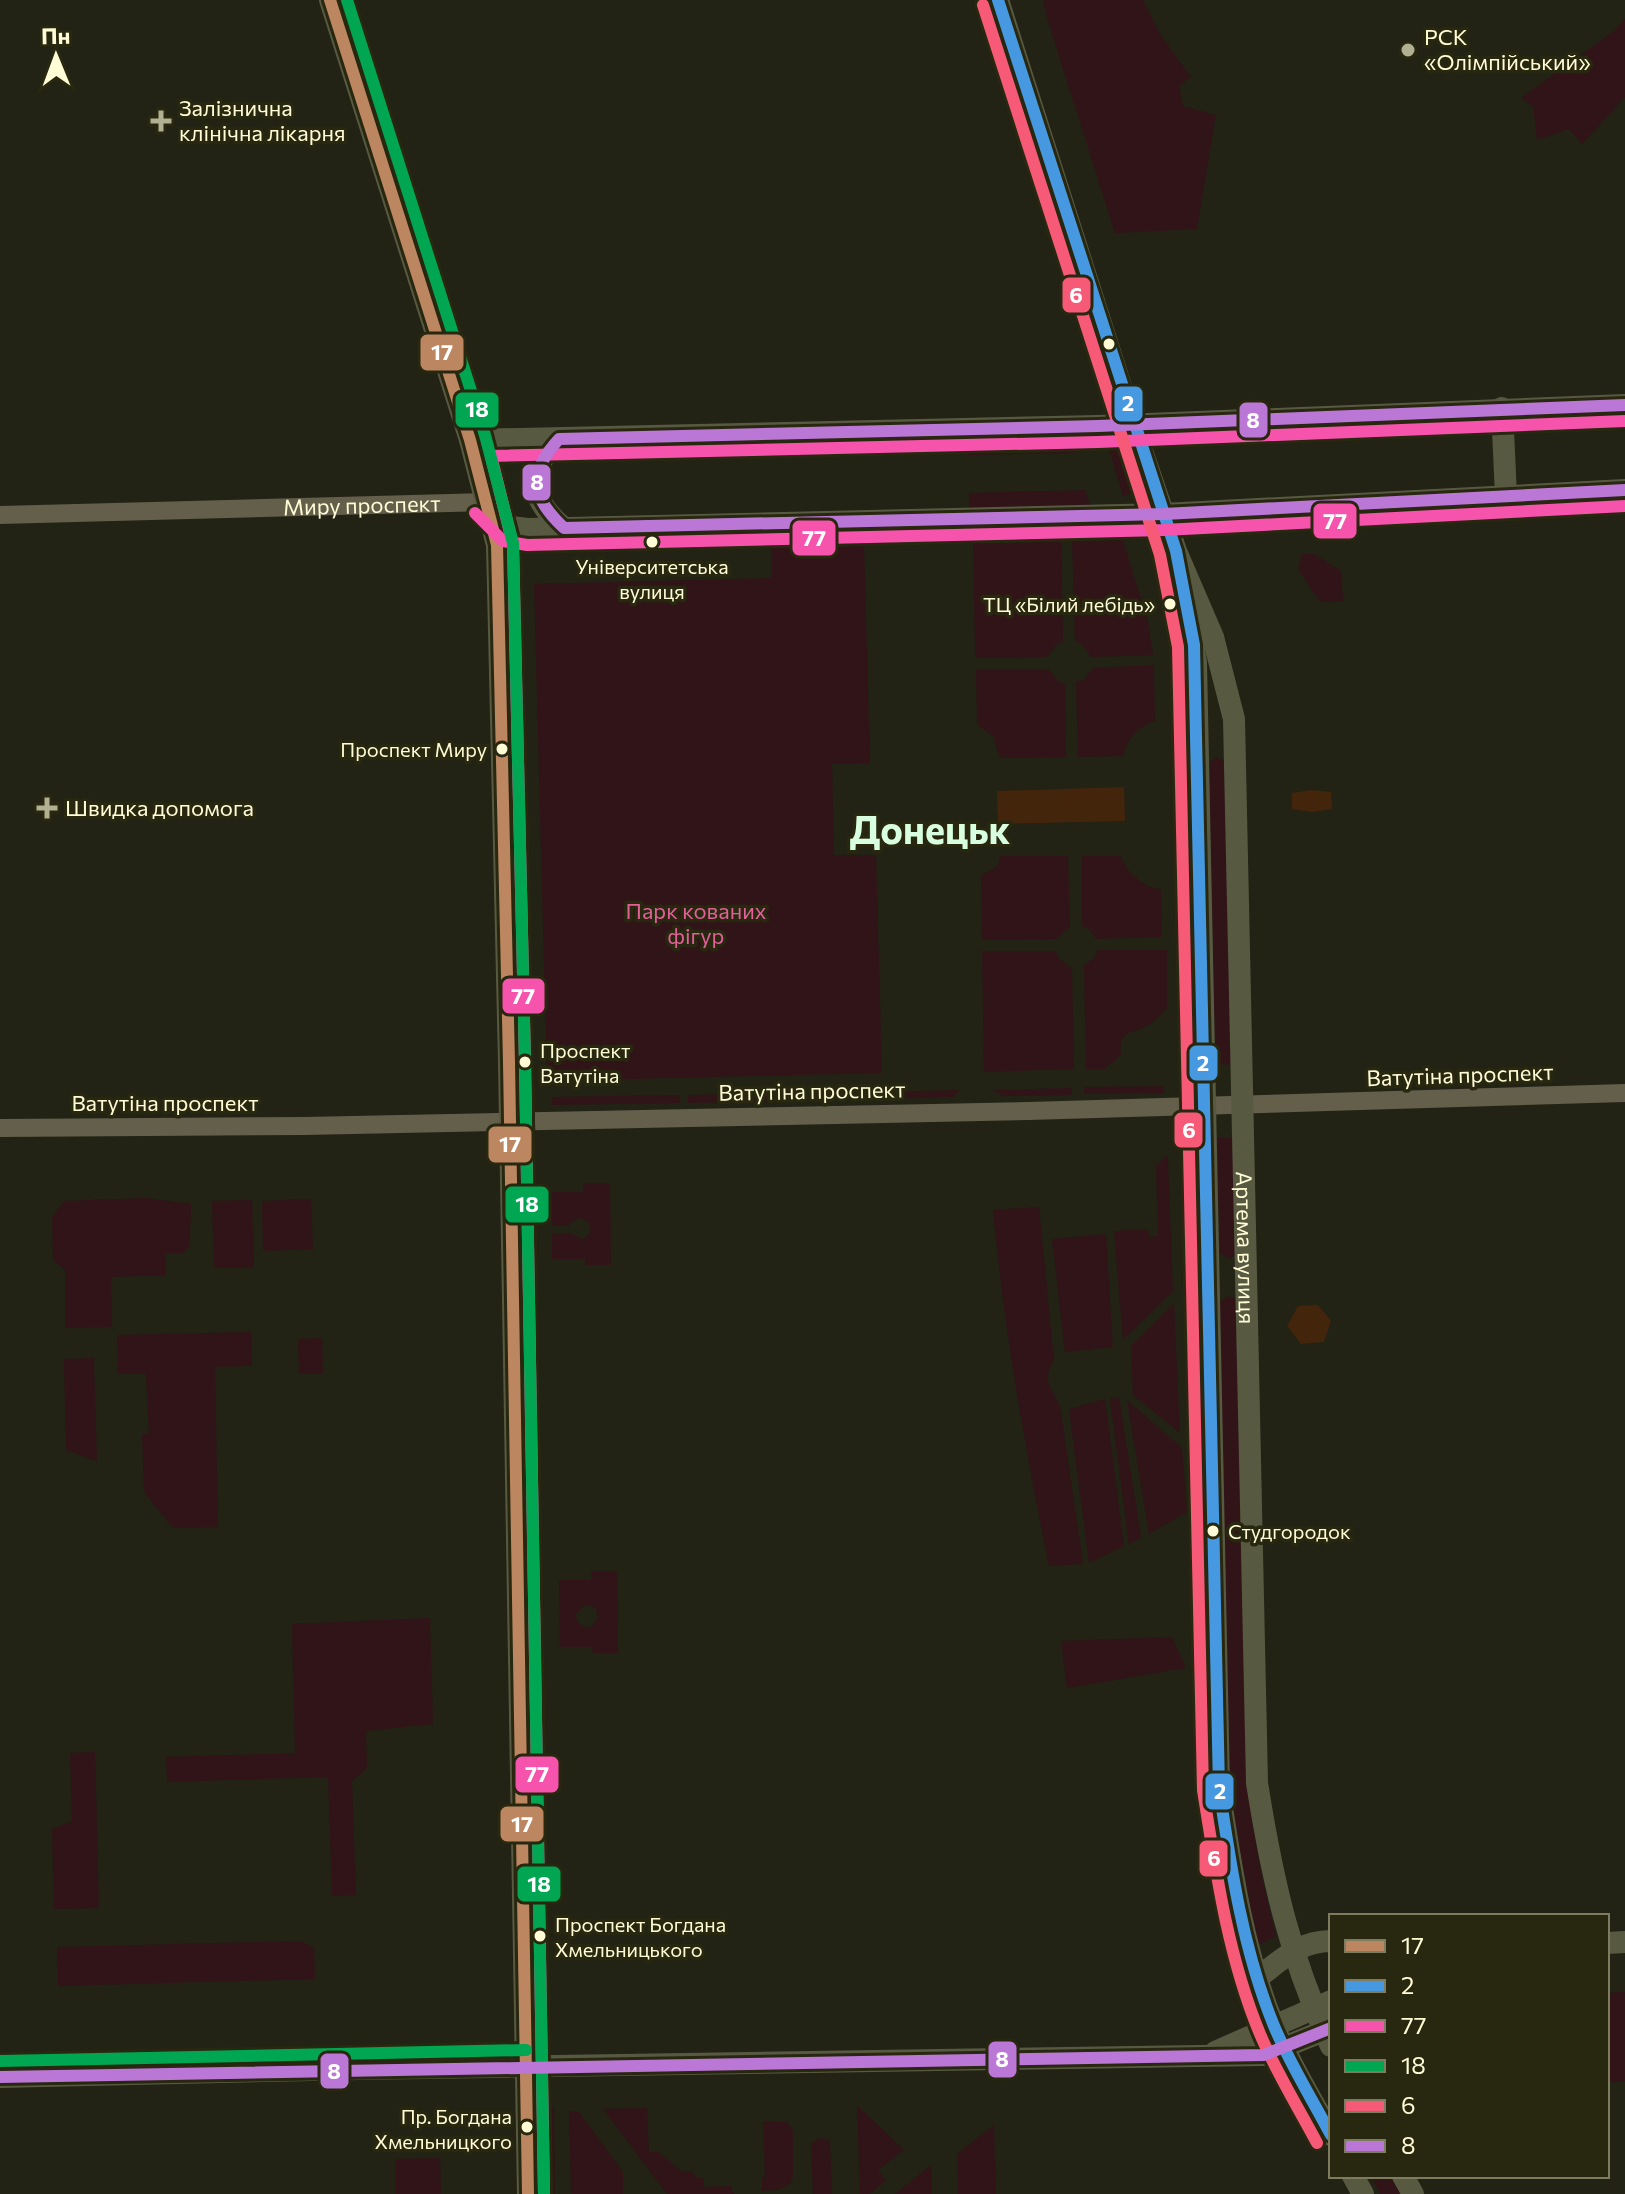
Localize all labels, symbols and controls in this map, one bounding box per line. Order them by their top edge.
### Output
north arrow [16,16,96,96]
text: Пн [41,22,70,49]
place label: РСК «Олімпійський» [1424,23,1591,75]
marker: РСК «Олімпійський» [1399,41,1417,59]
place label: Залізнична клінічна лікарня [179,94,346,146]
marker: Залізнична клінічна лікарня [150,110,172,132]
line badge: 6 [1061,276,1092,314]
text: 6 [1069,281,1083,308]
line badge: 17 [419,333,465,372]
unlabelled marker [1101,336,1117,352]
text: 17 [431,338,453,365]
line badge: 2 [1113,385,1144,423]
text: 2 [1122,389,1134,416]
line badge: 18 [454,391,500,429]
text: 18 [465,395,489,422]
line badge: 8 [1238,401,1269,439]
text: 8 [1246,406,1260,433]
line badge: 8 [521,463,552,502]
text: 8 [530,468,544,495]
street label: Миру проспект [283,489,441,520]
line badge: 77 [1312,502,1358,540]
text: 77 [1323,507,1347,534]
line badge: 77 [791,519,837,557]
text: 77 [802,524,826,551]
marker: Університетська вулиця [644,534,660,550]
place label: Університетська вулиця [575,554,729,603]
place label: ТЦ «Білий лебідь» [983,592,1155,616]
marker: ТЦ «Білий лебідь» [1162,596,1178,612]
place label: Проспект Миру [340,737,487,761]
marker: Проспект Миру [494,741,510,757]
place label: Швидка допомога [65,794,254,821]
marker: Швидка допомога [36,797,58,819]
district label: Донецьк [850,805,1011,852]
park label: Парк кованих фігур [625,897,767,949]
line badge: 77 [501,977,546,1015]
text: 77 [511,982,535,1009]
place label: Проспект Ватутіна [540,1038,631,1087]
line badge: 2 [1188,1044,1219,1082]
text: 2 [1197,1049,1209,1076]
marker: Проспект Ватутіна [517,1054,533,1070]
street label: Ватутіна проспект [1366,1058,1554,1091]
street label: Ватутіна проспект [718,1075,906,1106]
street label: Ватутіна проспект [71,1089,259,1116]
line badge: 6 [1173,1111,1204,1149]
text: 6 [1182,1116,1196,1143]
line badge: 17 [487,1125,533,1164]
text: 17 [499,1130,521,1157]
street label: Артема вулиця [1231,1171,1261,1324]
line badge: 18 [504,1185,550,1224]
text: 18 [515,1190,539,1217]
place label: Студгородок [1228,1519,1351,1543]
marker: Студгородок [1205,1523,1221,1539]
line badge: 77 [514,1755,560,1794]
text: 77 [525,1760,549,1787]
line badge: 2 [1204,1772,1235,1811]
text: 2 [1214,1777,1226,1804]
line badge: 17 [499,1805,545,1843]
text: 17 [511,1810,533,1837]
line badge: 6 [1198,1839,1229,1878]
text: 6 [1207,1844,1221,1871]
line badge: 18 [516,1865,562,1903]
text: 18 [527,1870,551,1897]
place label: Проспект Богдана Хмельницького [555,1912,726,1961]
legend [1329,1914,1609,2178]
marker: Проспект Богдана Хмельницького [532,1928,548,1944]
text: 17 [1401,1930,1424,1959]
text: 2 [1401,1970,1414,1999]
text: 77 [1401,2010,1426,2039]
line badge: 8 [987,2040,1018,2079]
text: 8 [995,2045,1009,2072]
text: 18 [1401,2050,1426,2079]
line badge: 8 [319,2052,350,2090]
text: 8 [327,2057,341,2084]
text: 6 [1401,2090,1416,2119]
place label: Пр. Богдана Хмельницкого [375,2104,512,2153]
marker: Пр. Богдана Хмельницкого [519,2119,535,2135]
text: 8 [1401,2130,1416,2159]

